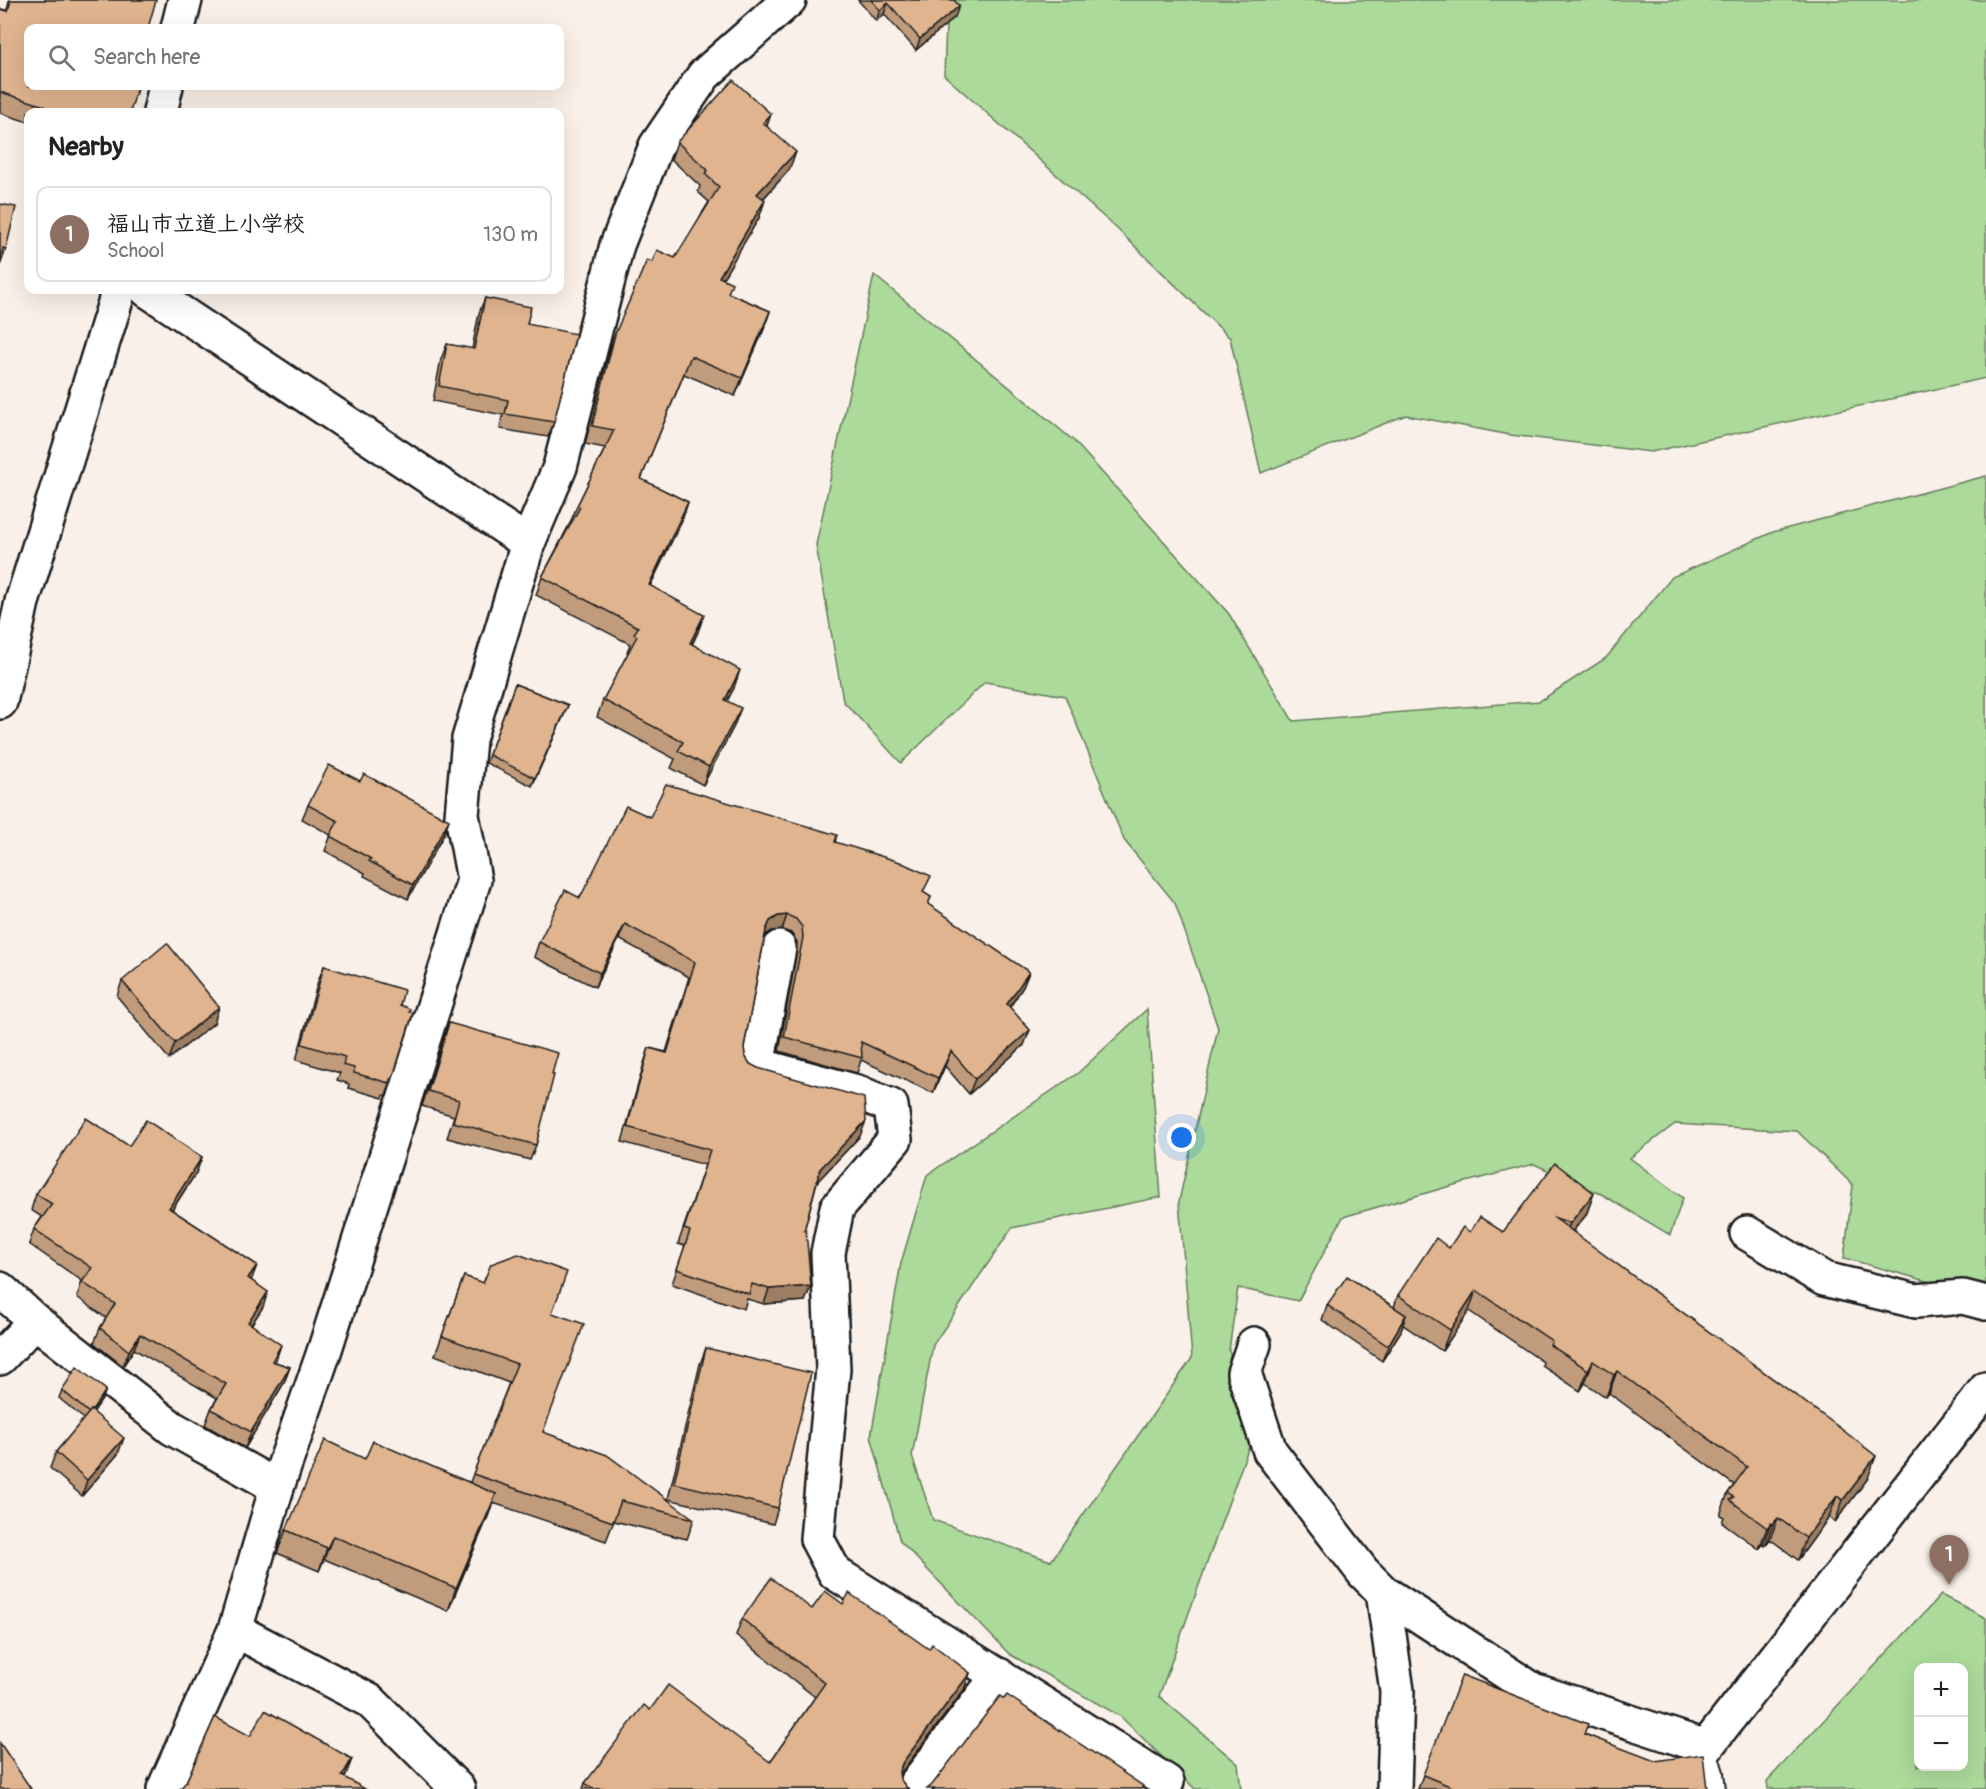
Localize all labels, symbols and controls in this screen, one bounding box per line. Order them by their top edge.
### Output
search box [24,24,564,90]
icon: search [45,41,78,74]
text: Search here [93,43,200,71]
text: Nearby [48,131,124,163]
text: 福山市立道上小学校 [107,210,305,238]
text: 1 [66,222,73,247]
text: 130 m [483,222,538,247]
text: School [107,238,164,263]
your location [1167,1123,1196,1152]
pin: 1 [1930,1536,1968,1585]
map controls [1914,1663,1968,1771]
button: + [1914,1663,1968,1717]
button: − [1914,1717,1968,1771]

